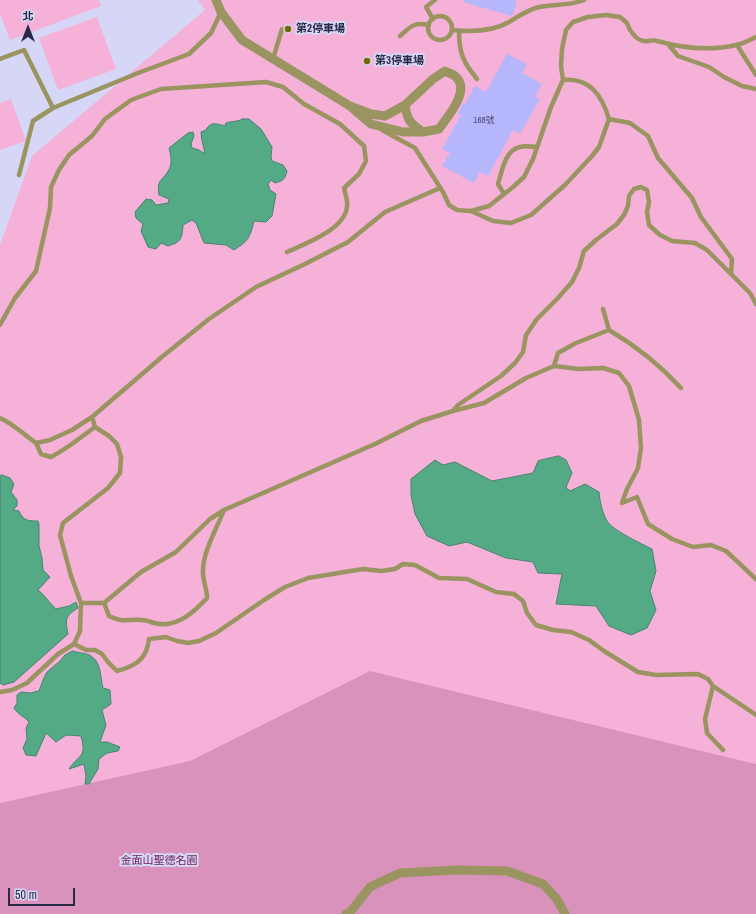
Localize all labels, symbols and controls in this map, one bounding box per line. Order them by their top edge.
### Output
north arrow [8,8,48,48]
text: 北 [23,9,34,23]
place label: 第2停車場 [296,22,345,36]
marker: 第2停車場 [283,24,293,34]
place label: 第3停車場 [375,54,424,68]
marker: 第3停車場 [362,56,372,66]
house number: 168號 [473,116,495,126]
park label: 金面山聖德名園 [121,854,197,868]
scale bar [10,880,77,906]
text: 50 m [15,887,37,903]

